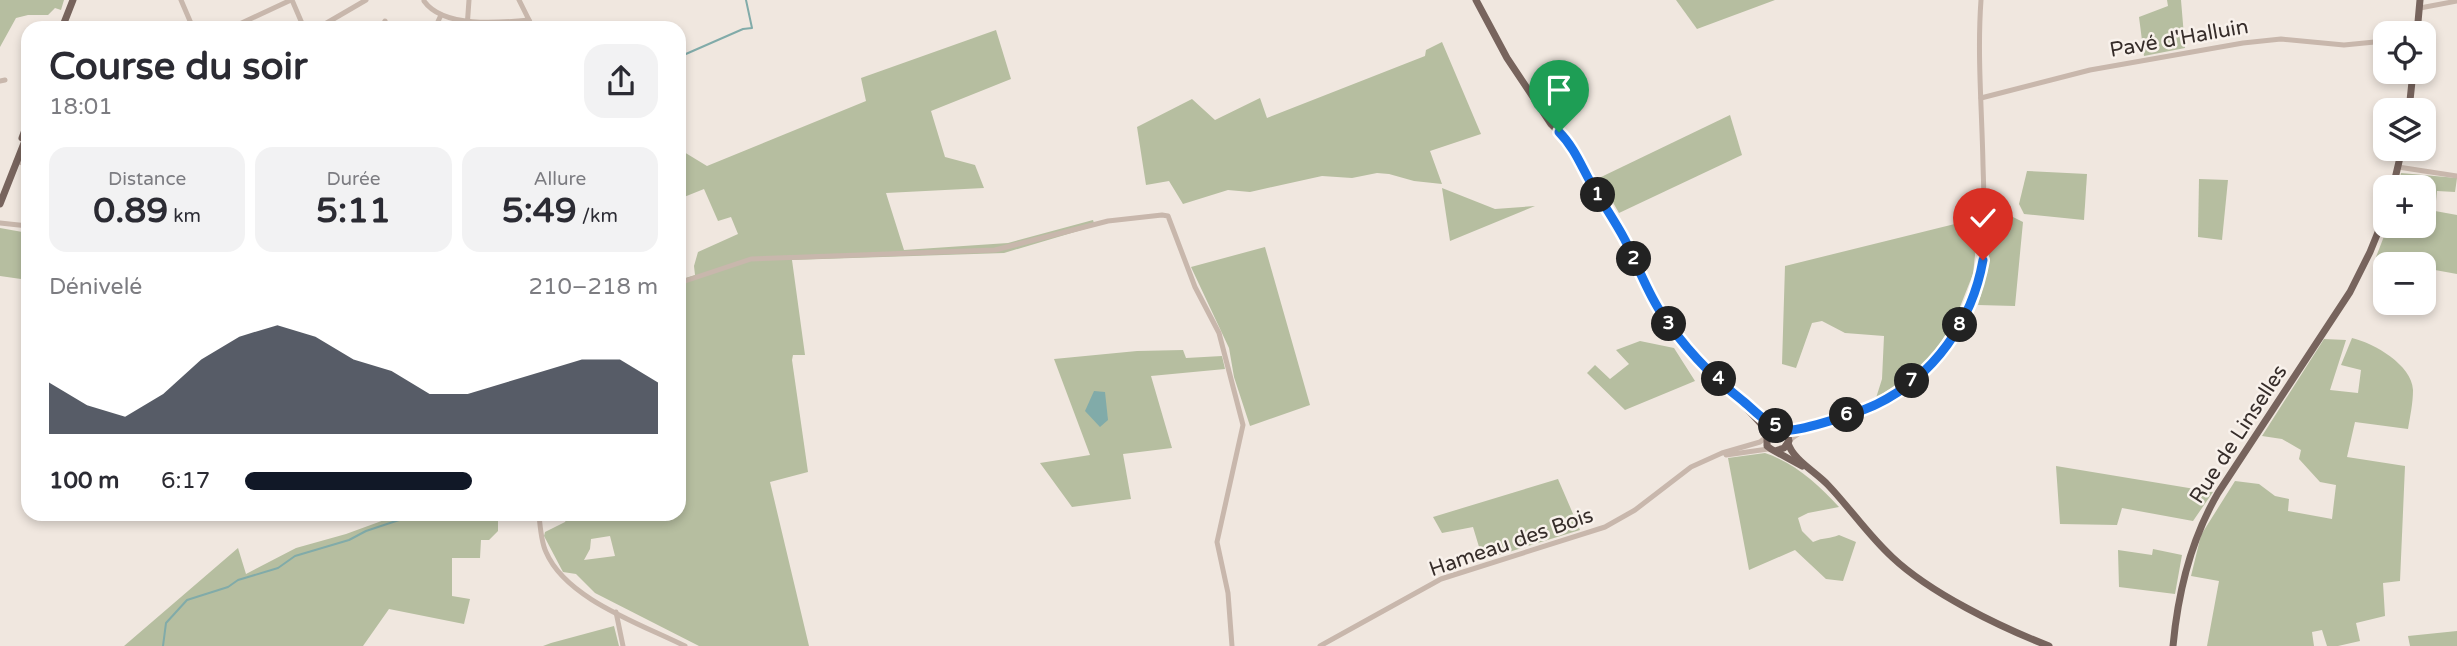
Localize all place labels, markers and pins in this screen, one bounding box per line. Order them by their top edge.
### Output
pin [1529,60,1589,132]
pin: 1 [1580,178,1616,212]
pin [1953,188,2013,260]
pin: 2 [1616,242,1652,276]
pin: 3 [1652,306,1686,342]
pin: 8 [1942,308,1978,342]
pin: 4 [1702,362,1736,396]
pin: 7 [1895,364,1930,398]
pin: 6 [1829,398,1864,432]
pin: 5 [1758,408,1794,444]

